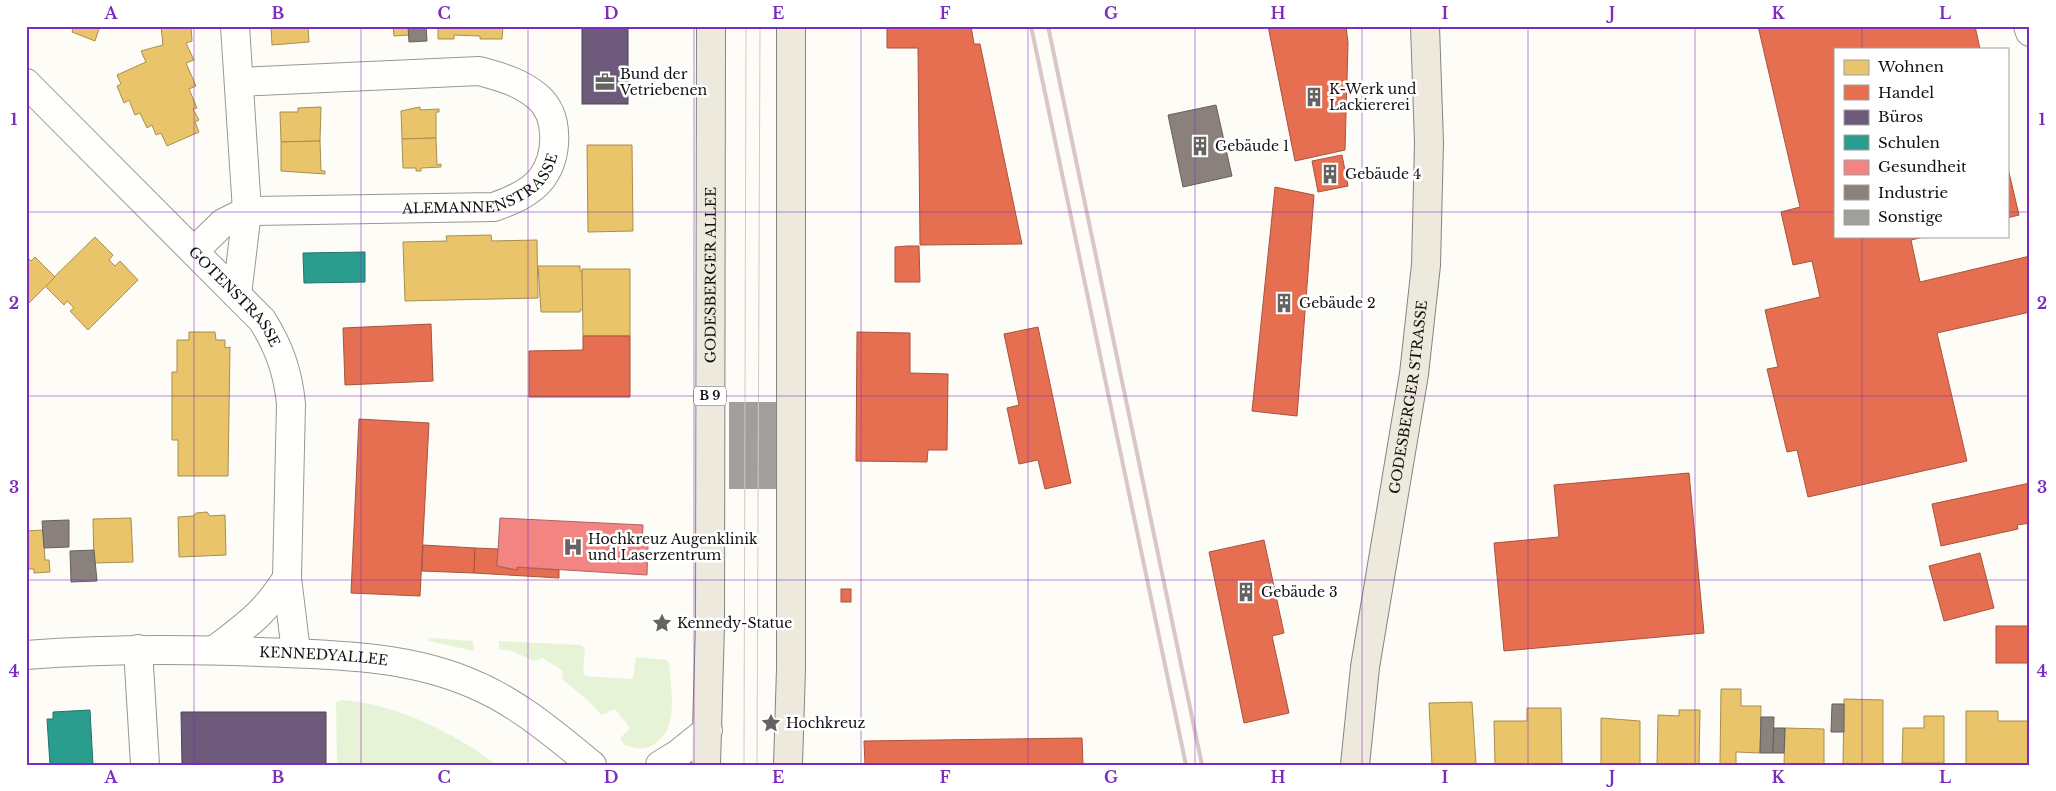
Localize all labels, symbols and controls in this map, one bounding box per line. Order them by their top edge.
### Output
text: A [104,3,119,23]
text: B [272,3,285,23]
text: C [437,3,451,23]
text: D [604,3,618,23]
text: E [772,3,784,23]
text: F [939,3,951,23]
text: G [1104,3,1118,23]
text: H [1270,3,1286,23]
text: I [1442,3,1449,23]
text: J [1606,3,1615,23]
text: K [1771,3,1785,23]
text: L [1939,3,1951,23]
legend [1834,48,2008,238]
text: Wohnen [1877,57,1944,76]
place label: Bund der Vetriebenen [619,65,707,99]
office icon: Bund der Vetriebenen [594,71,616,93]
place label: K-Werk und Lackiererei [1329,80,1417,114]
text: Handel [1878,83,1934,102]
building icon: K-Werk und Lackiererei [1303,86,1325,108]
text: Büros [1878,107,1923,126]
text: 1 [11,109,18,129]
text: 1 [2039,109,2046,129]
text: Schulen [1878,133,1940,152]
building icon: Gebäude 1 [1189,135,1211,157]
place label: Gebäude 1 [1215,137,1289,155]
street label: ALEMANNENSTRASSE [401,151,561,218]
text: Gesundheit [1878,157,1967,176]
building icon: Gebäude 4 [1319,163,1341,185]
place label: Gebäude 4 [1345,165,1421,183]
text: Industrie [1878,183,1948,202]
street label: GODESBERGER ALLEE [701,187,720,363]
text: Sonstige [1878,207,1943,226]
street label: GOTENSTRASSE [185,243,284,350]
building icon: Gebäude 2 [1273,292,1295,314]
text: 2 [9,293,19,313]
text: 2 [2037,293,2047,313]
place label: Gebäude 2 [1299,294,1376,312]
street label: GODESBERGER STRASSE [1385,299,1431,495]
road number: B 9 [694,386,726,406]
text: 3 [9,477,19,497]
text: 3 [2037,477,2047,497]
place label: Hochkreuz Augenklinik und Laserzentrum [588,530,758,564]
hospital icon: Hochkreuz Augenklinik und Laserzentrum [562,536,584,558]
building icon: Gebäude 3 [1235,581,1257,603]
place label: Gebäude 3 [1261,583,1338,601]
place icon: Kennedy-Statue [651,612,673,634]
place label: Kennedy-Statue [677,614,792,632]
street label: KENNEDYALLEE [259,643,389,670]
text: 4 [9,661,19,681]
text: 4 [2037,661,2047,681]
place icon: Hochkreuz [760,712,782,734]
place label: Hochkreuz [786,714,865,732]
text: A [104,767,119,787]
text: B [272,767,285,787]
text: C [437,767,451,787]
text: D [604,767,618,787]
text: E [772,767,784,787]
text: F [939,767,951,787]
text: G [1104,767,1118,787]
text: H [1270,767,1286,787]
text: I [1442,767,1449,787]
text: J [1606,767,1615,787]
text: K [1771,767,1785,787]
text: L [1939,767,1951,787]

